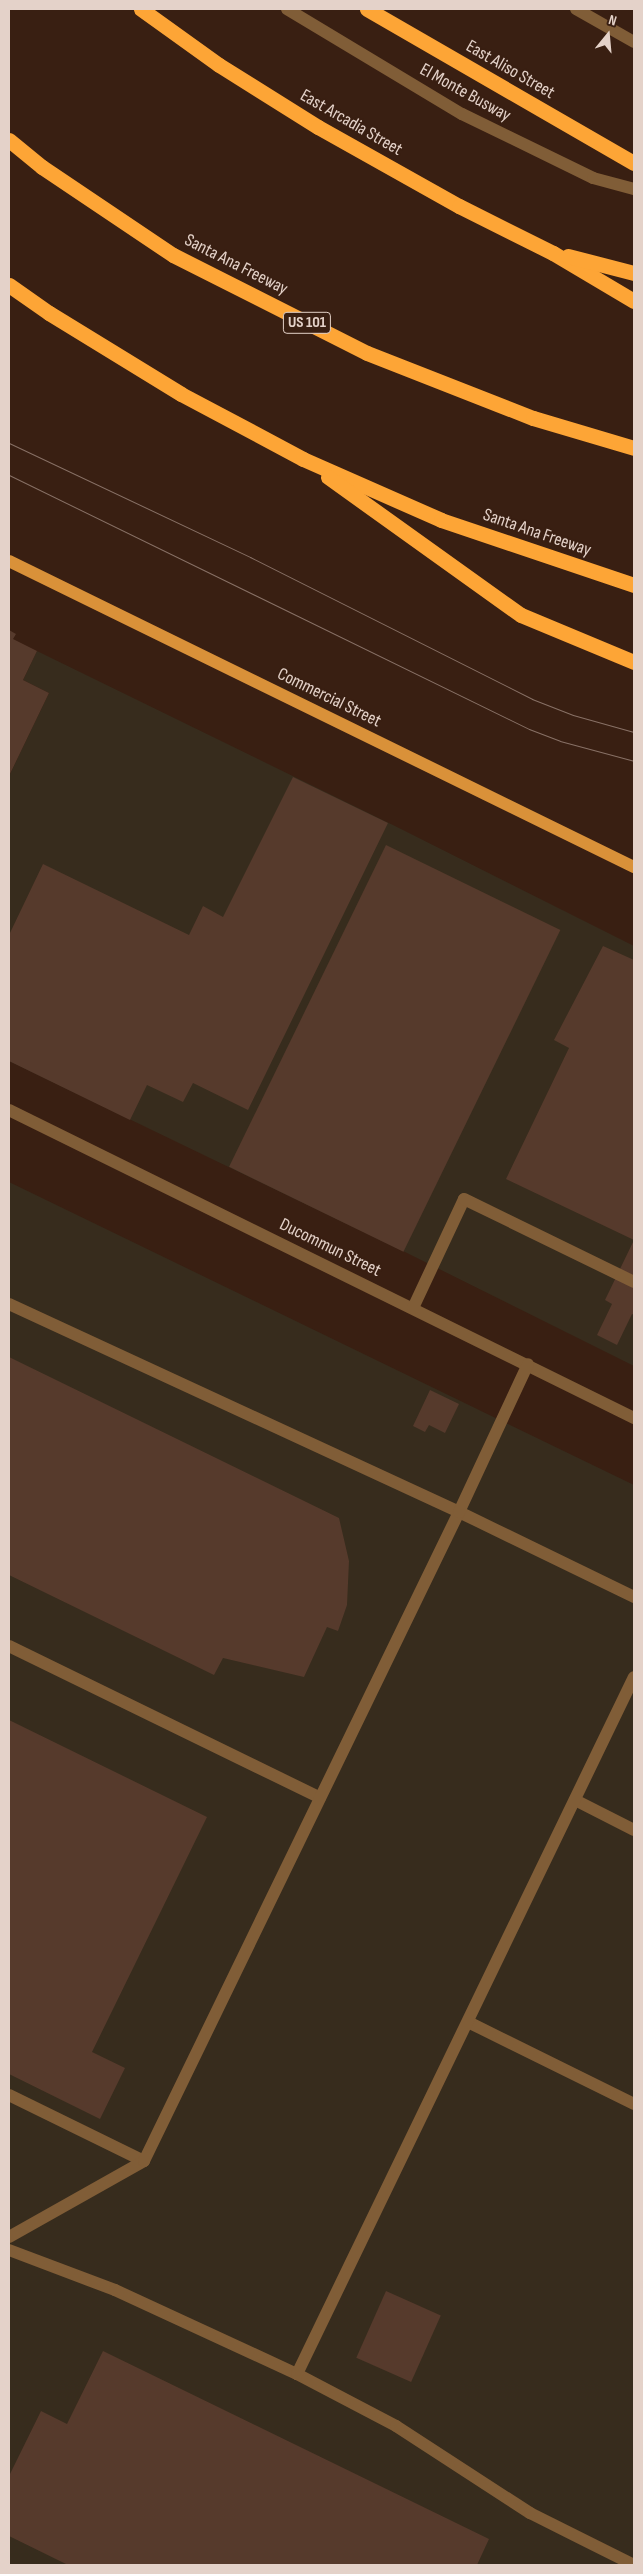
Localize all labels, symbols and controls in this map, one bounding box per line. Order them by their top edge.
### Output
north arrow [583,10,633,60]
text: N [606,11,619,29]
street label: East Aliso Street [462,36,558,104]
street label: El Monte Busway [416,59,514,127]
street label: East Arcadia Street [296,85,406,161]
street label: Santa Ana Freeway [181,230,291,300]
road number: US 101 [282,309,332,336]
street label: Santa Ana Freeway [480,504,594,562]
street label: Commercial Street [274,664,384,732]
street label: Ducommun Street [276,1214,384,1282]

